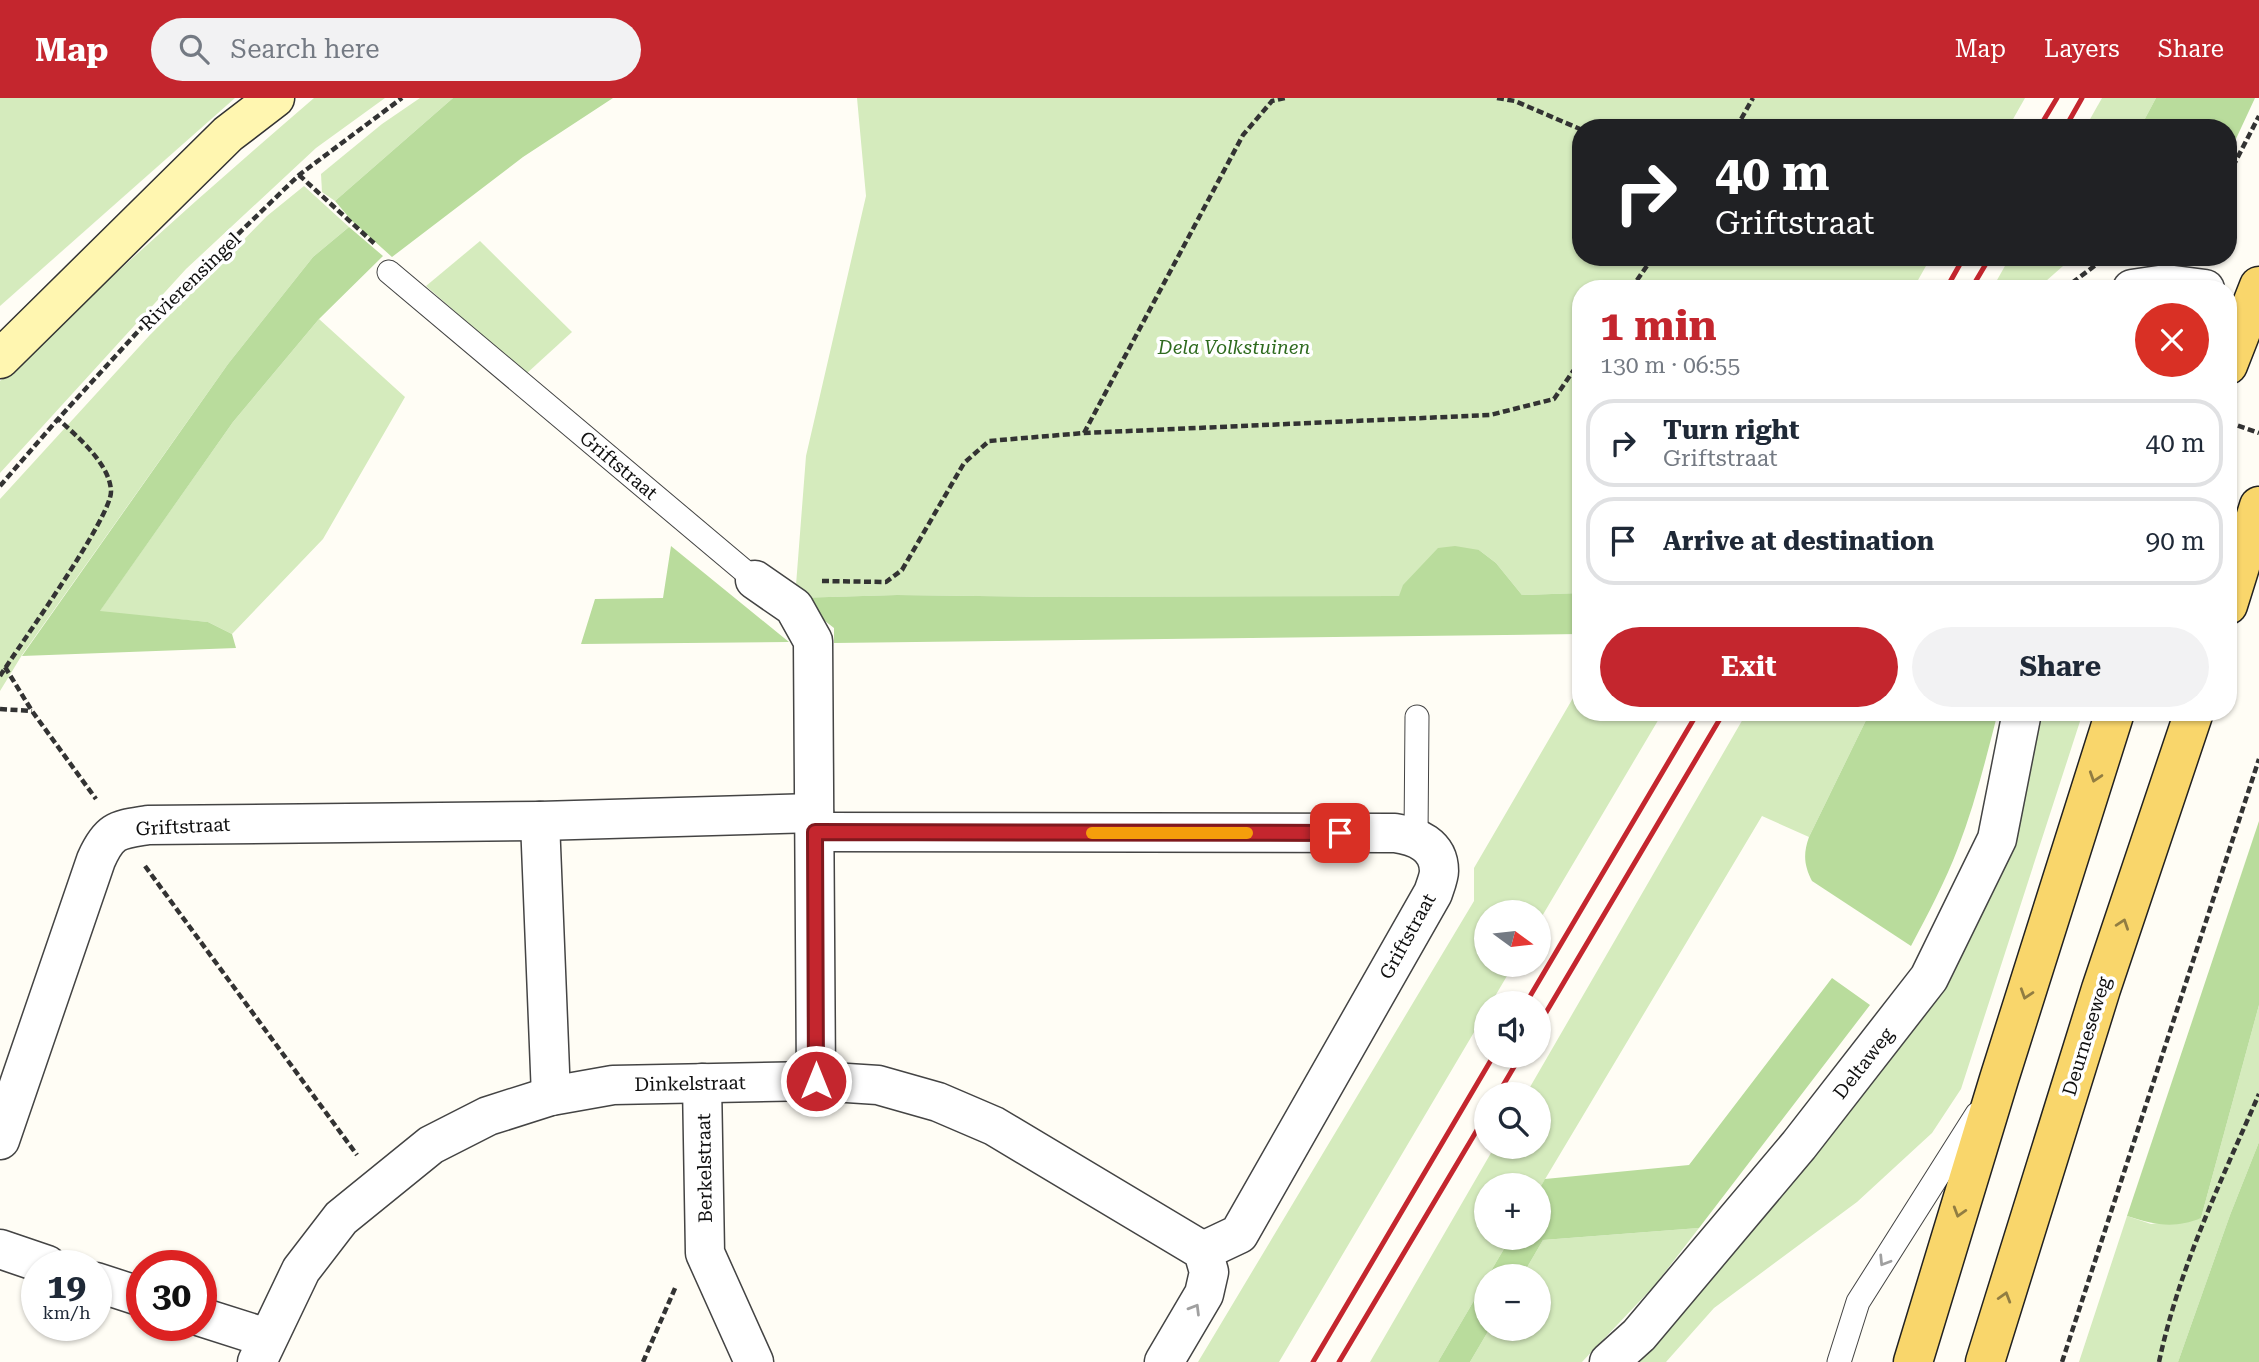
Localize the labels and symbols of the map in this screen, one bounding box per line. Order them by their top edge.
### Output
street label: Rivierensingel [135,228,245,335]
park label: Dela Volkstuinen [1157,336,1310,359]
street label: Griftstraat [575,426,662,505]
one-way arrow [2088,771,2103,783]
pin [1310,803,1370,863]
street label: Griftstraat [135,813,231,840]
street label: Griftstraat [1374,889,1440,983]
north arrow [1474,900,1550,976]
one-way arrow [2115,918,2129,931]
street label: Deurneseweg [2057,974,2116,1098]
one-way arrow [2020,987,2034,1000]
street label: Deltaweg [1828,1023,1899,1104]
position arrow [779,1044,853,1118]
street label: Dinkelstraat [634,1071,746,1096]
street label: Berkelstraat [692,1113,717,1223]
one-way arrow [1952,1205,1967,1217]
speed limit sign: 30 [126,1250,217,1341]
one-way arrow [1879,1253,1892,1266]
one-way arrow [1997,1291,2011,1304]
one-way arrow [1187,1303,1200,1316]

